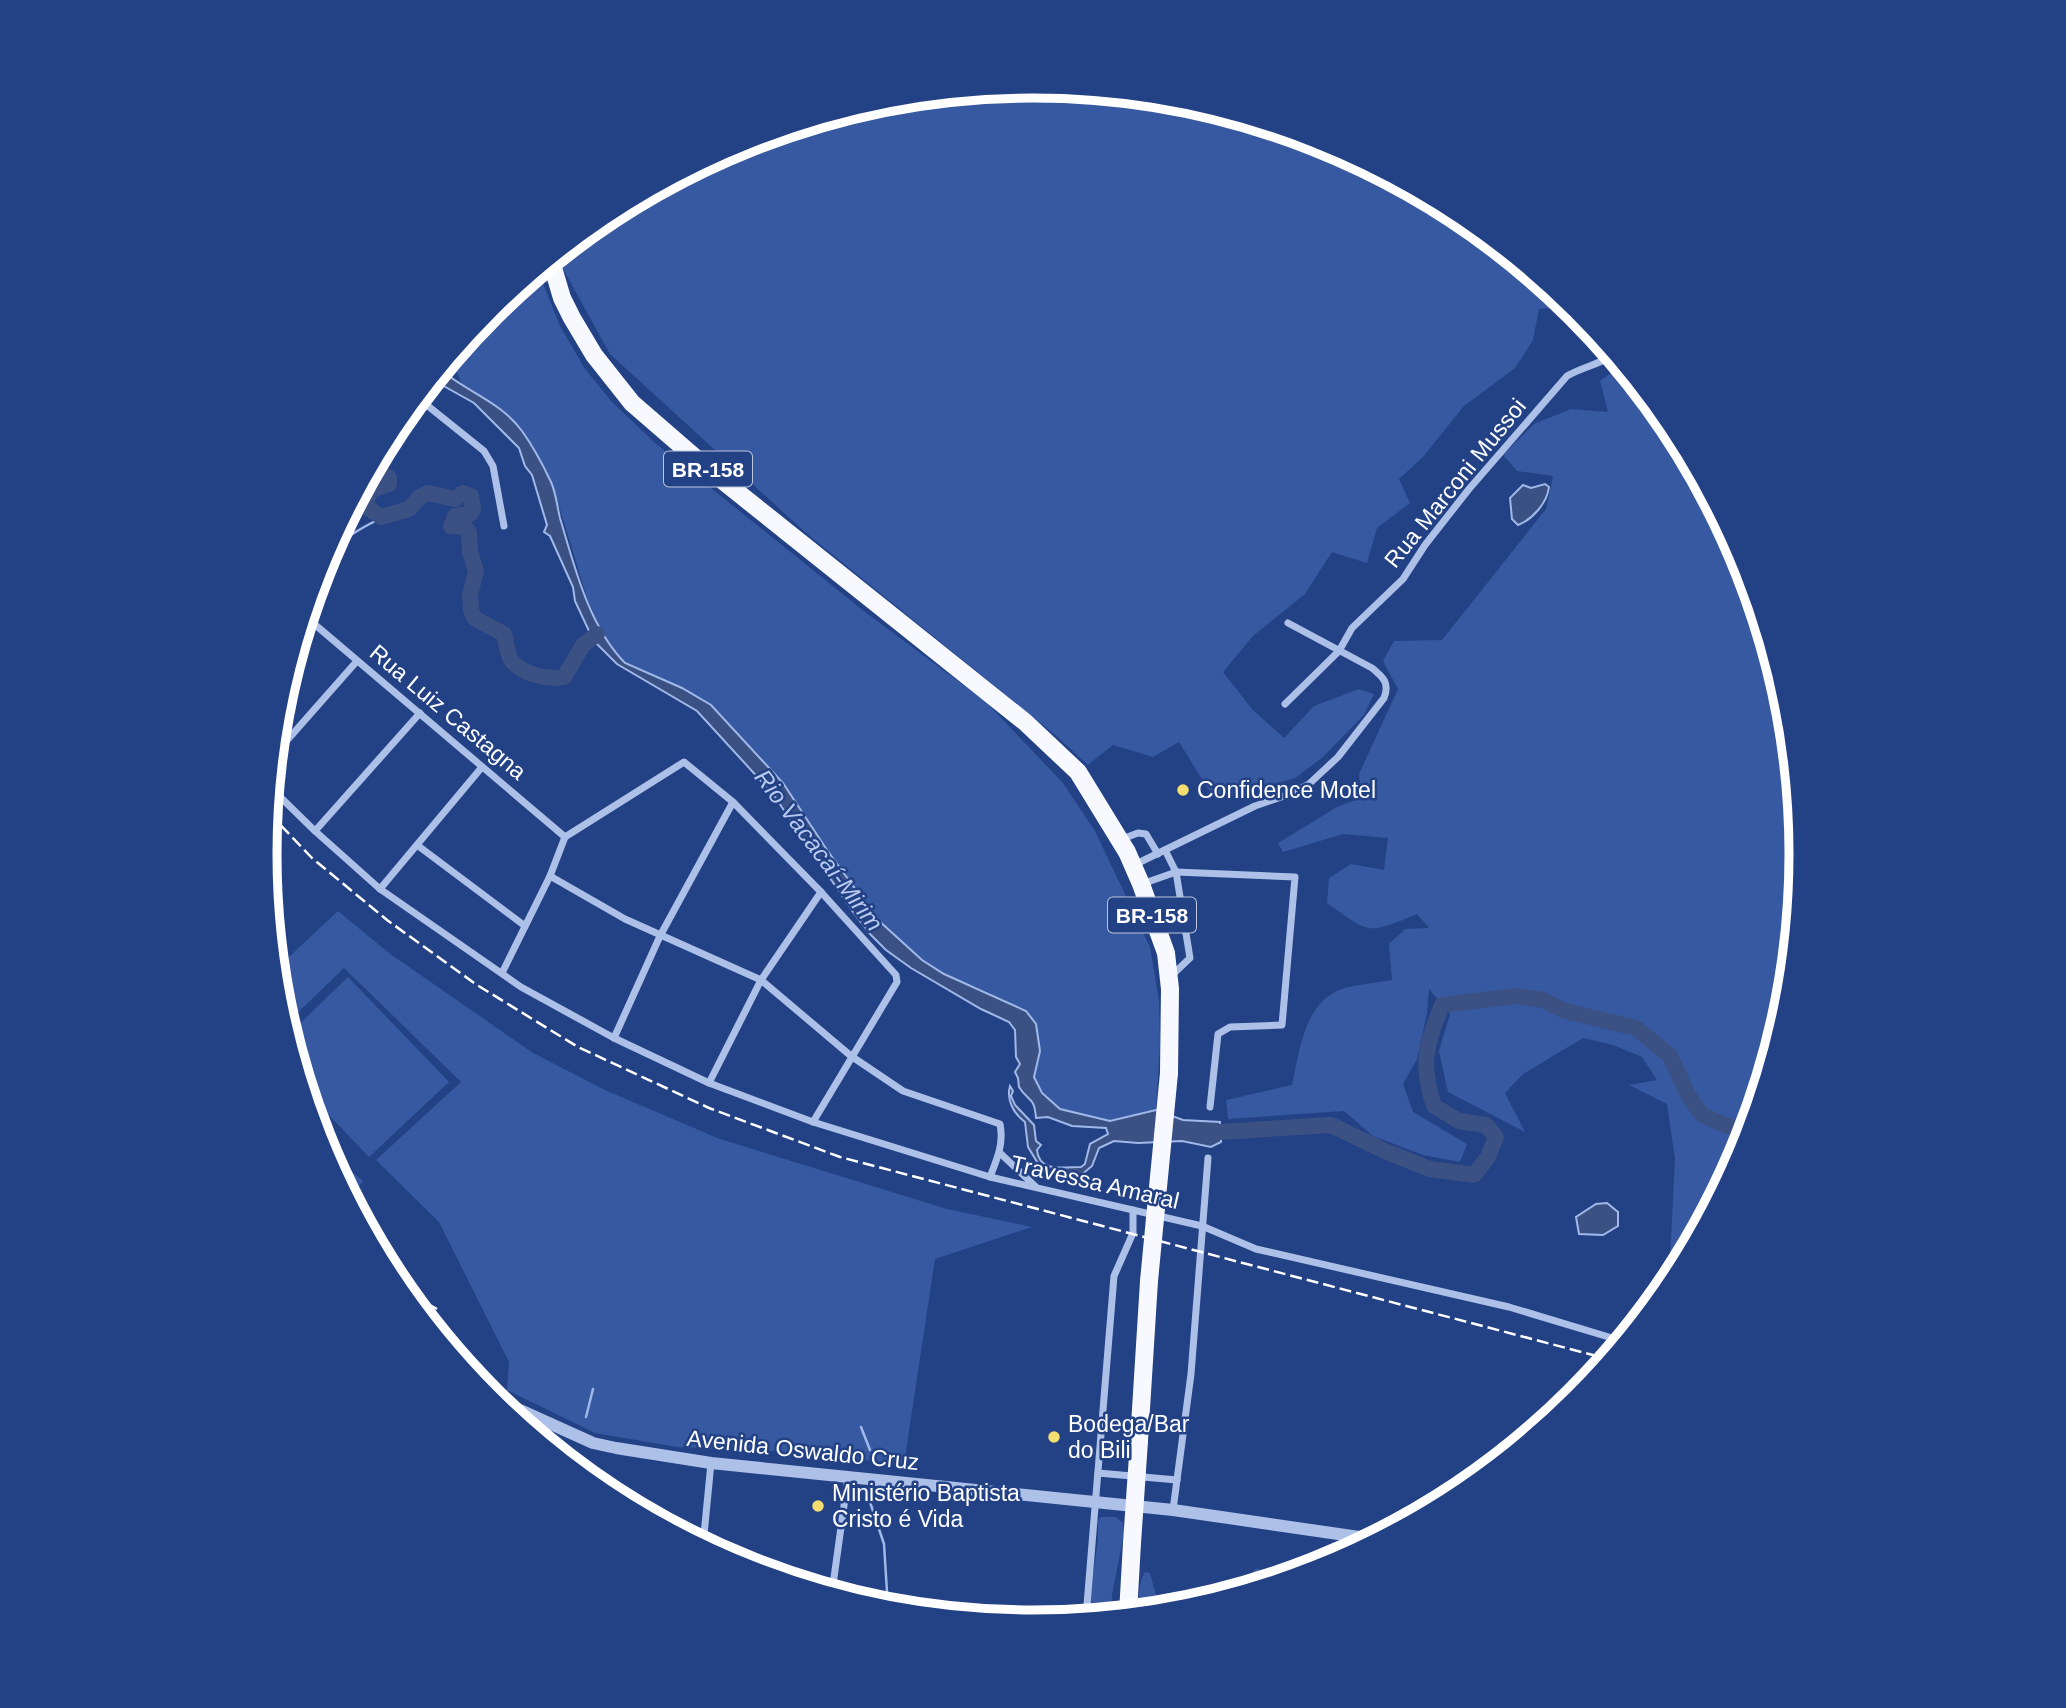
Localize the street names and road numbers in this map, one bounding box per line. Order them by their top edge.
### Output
street label: Rua Marconi Mussoi [1379,393,1531,573]
road number: BR-158 [664,452,752,486]
street label: Rua Luiz Castagna [365,639,531,785]
road number: BR-158 [1108,898,1196,932]
street label: Travessa Amaral [1008,1150,1182,1214]
street label: Avenida Oswaldo Cruz [686,1425,920,1475]

